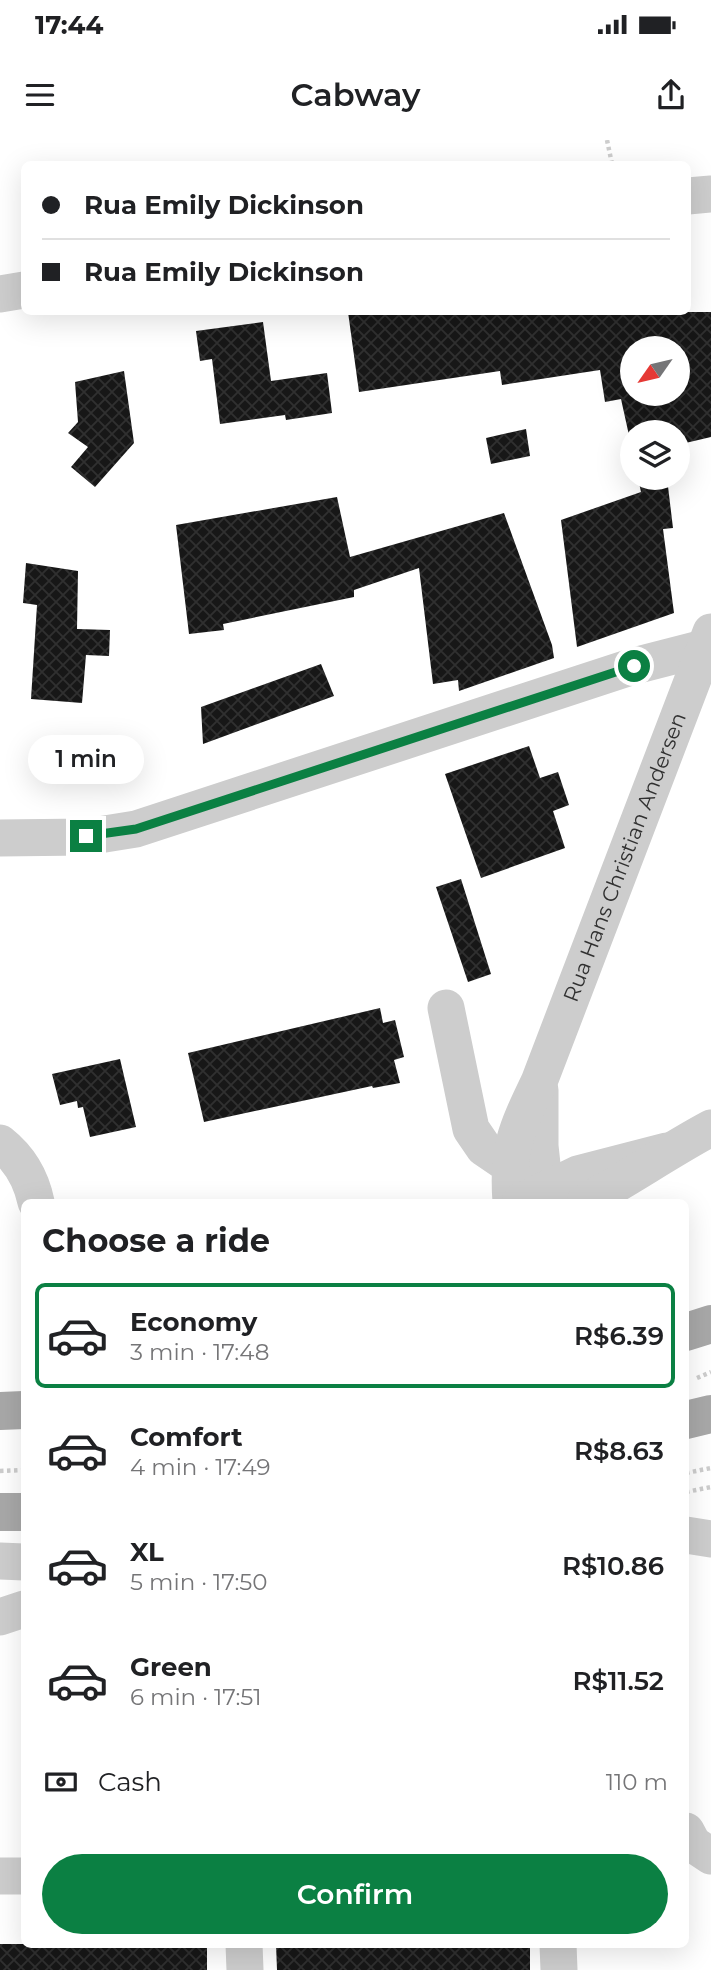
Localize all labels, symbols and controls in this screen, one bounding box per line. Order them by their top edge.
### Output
text: 17:44 [35,9,103,41]
text: Cabway [291,75,420,114]
icon: menu [21,76,59,114]
icon: share [652,76,690,114]
text: Rua Emily Dickinson [84,189,364,221]
text: Rua Emily Dickinson [84,256,364,288]
north arrow [620,336,690,406]
map controls [620,336,690,490]
button: layers [620,420,690,490]
route start [618,650,650,682]
street label: Rua Hans Christian Andersen [558,709,691,1005]
callout: 1 min [28,734,144,784]
text: 1 min [55,745,117,773]
route end [70,820,102,852]
text: Choose a ride [42,1221,270,1260]
icon: car [46,1304,109,1367]
text: Economy [130,1306,257,1338]
text: R$6.39 [574,1320,664,1352]
text: 3 min · 17:48 [130,1338,269,1366]
icon: car [46,1419,109,1482]
text: Comfort [130,1421,242,1453]
text: R$8.63 [574,1435,664,1467]
text: 4 min · 17:49 [130,1453,271,1481]
icon: car [46,1534,109,1597]
text: XL [130,1536,164,1568]
text: R$10.86 [562,1550,664,1582]
text: 5 min · 17:50 [130,1568,268,1596]
icon: car [46,1649,109,1712]
text: Green [130,1651,212,1683]
text: R$11.52 [573,1665,664,1697]
text: 6 min · 17:51 [130,1683,262,1711]
icon: cash [42,1763,80,1801]
text: Cash [98,1766,162,1798]
text: 110 m [606,1768,668,1796]
button: Confirm [42,1854,668,1934]

